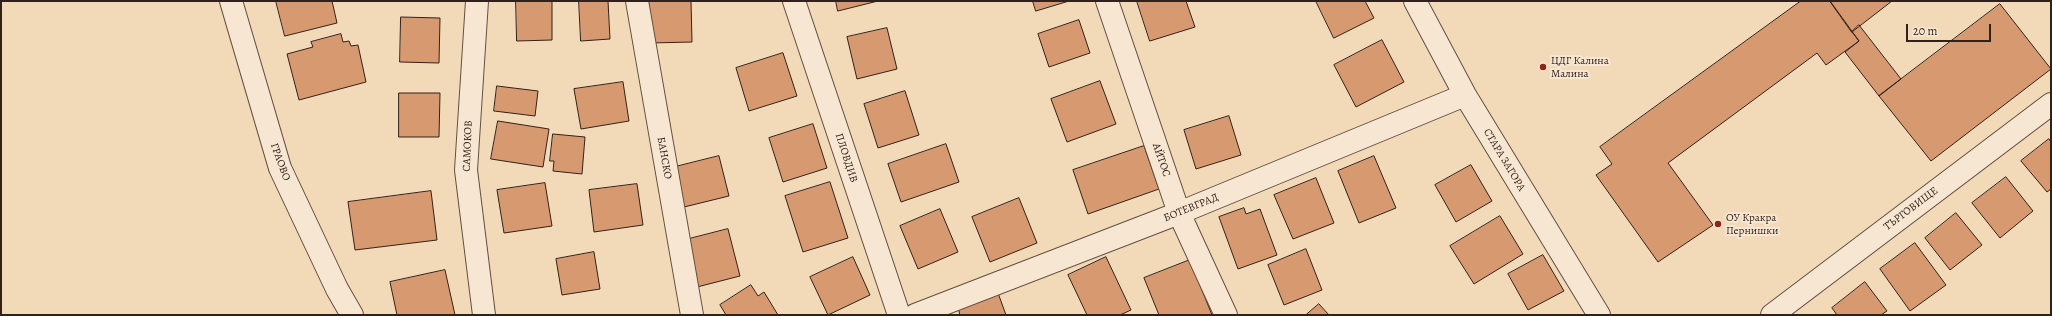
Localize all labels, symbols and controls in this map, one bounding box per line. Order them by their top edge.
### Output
scale bar [1908,16,1993,42]
text: 20 m [1913,23,1937,39]
place label: ЦДГ Калина Малина [1551,54,1609,80]
marker: ЦДГ Калина Малина [1538,62,1548,72]
street label: САМОКОВ [461,120,475,172]
street label: СТАРА ЗАГОРА [1480,126,1528,194]
street label: ПЛОВДИВ [832,132,860,184]
street label: БАНСКО [654,136,674,180]
street label: ГРАОВО [267,141,293,183]
street label: АЙТОС [1149,141,1173,179]
street label: ТЪРГОВИЩЕ [1881,184,1941,234]
street label: БОТЕВГРАД [1162,191,1220,225]
place label: ОУ Кракра Пернишки [1726,211,1778,237]
marker: ОУ Кракра Пернишки [1713,219,1723,229]

